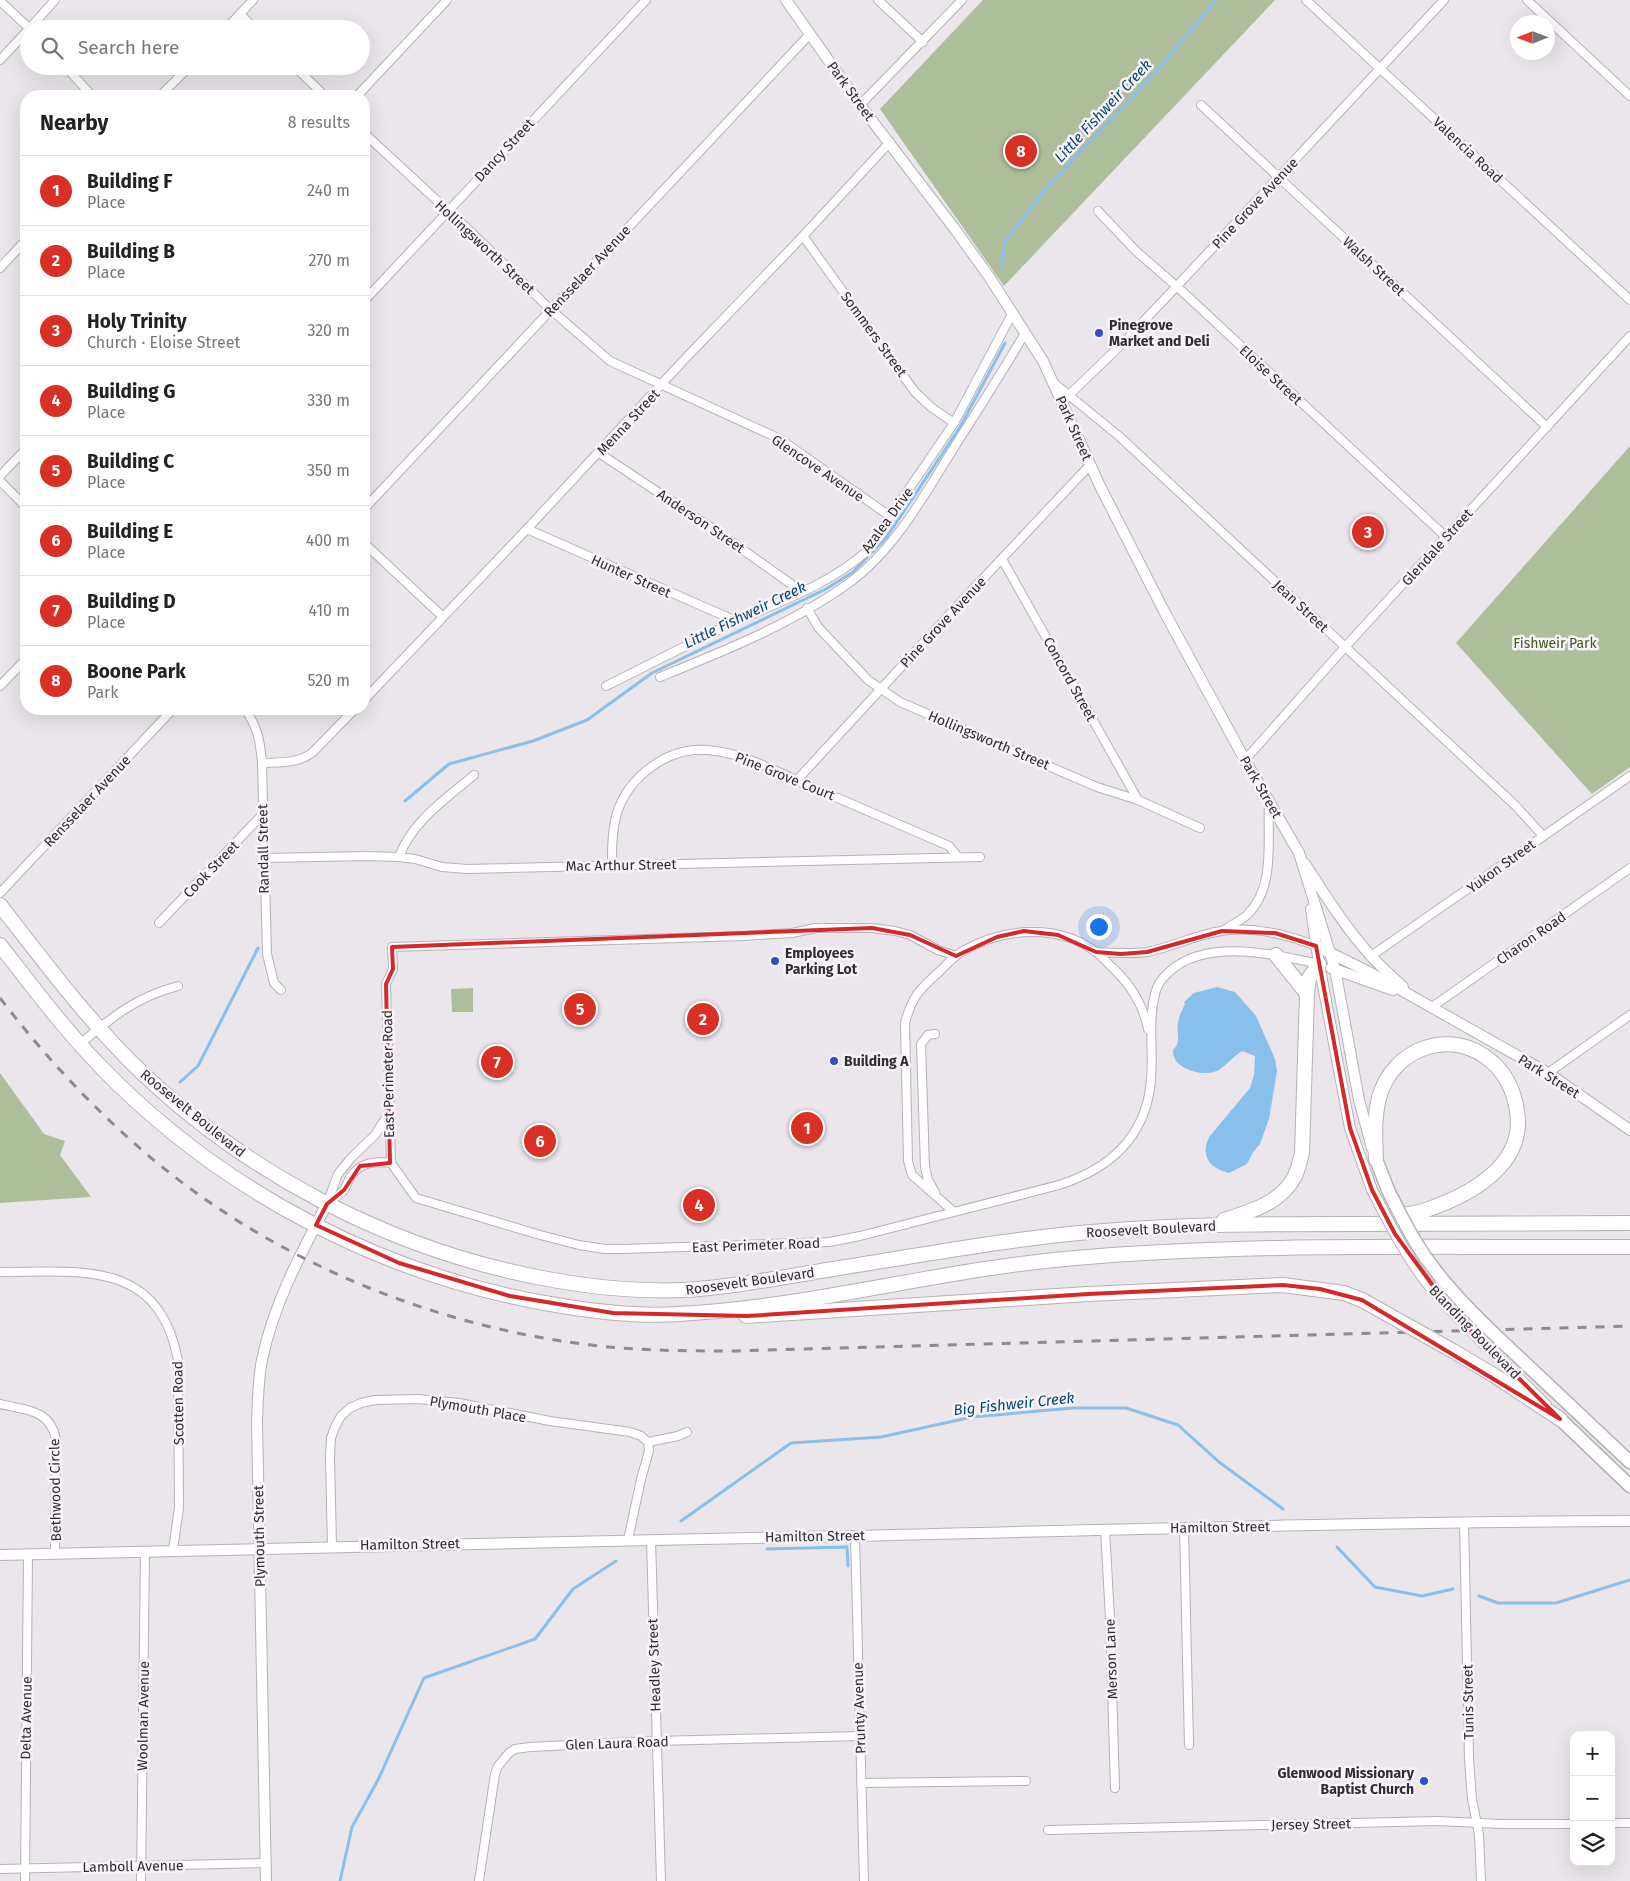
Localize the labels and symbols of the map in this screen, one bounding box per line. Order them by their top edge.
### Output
north arrow [1510,15,1555,60]
water label: Little Fishweir Creek [1051,56,1155,166]
street label: Park Street [823,58,878,125]
street label: Valencia Road [1429,114,1506,187]
street label: Dancy Street [471,115,538,185]
pin: 8 [1005,132,1037,170]
street label: Pine Grove Avenue [1209,154,1302,252]
street label: Hollingsworth Street [431,197,539,299]
street label: Rensselaer Avenue [540,222,634,321]
street label: Walsh Street [1339,233,1409,300]
street label: Sommers Street [837,288,911,381]
place label: Pinegrove Market and Deli [1109,317,1210,350]
marker: Pinegrove Market and Deli [1093,327,1105,339]
street label: Eloise Street [1236,342,1306,409]
street label: Menna Street [593,385,664,459]
street label: Park Street [1052,393,1096,464]
street label: Glencove Avenue [768,431,867,506]
street label: Azalea Drive [858,484,917,556]
street label: Anderson Street [654,486,749,558]
street label: Glendale Street [1398,505,1477,589]
pin: 3 [1352,513,1384,551]
street label: Hunter Street [588,551,674,602]
street label: Pine Grove Avenue [897,573,990,671]
street label: Jean Street [1270,577,1332,637]
water label: Little Fishweir Creek [681,578,809,652]
street label: Concord Street [1039,634,1100,725]
park label: Fishweir Park [1513,635,1598,652]
street label: Hollingsworth Street [926,707,1053,774]
street label: Pine Grove Court [732,749,838,805]
street label: Rensselaer Avenue [40,752,134,851]
street label: Park Street [1236,753,1286,822]
street label: Randall Street [254,803,273,894]
street label: Yukon Street [1464,835,1540,897]
street label: Cook Street [180,837,243,901]
street label: Mac Arthur Street [565,856,678,875]
street label: Charon Road [1493,908,1569,969]
your location [1086,914,1112,940]
place label: Employees Parking Lot [785,945,858,978]
marker: Employees Parking Lot [769,955,781,967]
pin: 5 [564,990,596,1028]
pin: 2 [687,1000,719,1038]
street label: East Perimeter Road [379,1010,398,1138]
pin: 7 [481,1043,513,1081]
street label: Park Street [1515,1051,1583,1102]
place label: Building A [844,1053,909,1070]
marker: Building A [828,1055,840,1067]
street label: Roosevelt Boulevard [137,1066,249,1161]
pin: 1 [791,1109,823,1147]
pin: 6 [524,1122,556,1160]
pin: 4 [683,1186,715,1224]
street label: Roosevelt Boulevard [1086,1218,1216,1241]
street label: East Perimeter Road [692,1235,820,1256]
street label: Roosevelt Boulevard [684,1264,816,1299]
street label: Blanding Boulevard [1425,1282,1524,1383]
street label: Scotten Road [169,1361,188,1445]
water label: Big Fishweir Creek [953,1389,1075,1419]
street label: Plymouth Place [428,1393,528,1426]
street label: Bethwood Circle [46,1438,65,1542]
street label: Plymouth Street [250,1484,269,1587]
street label: Hamilton Street [1170,1518,1271,1537]
street label: Hamilton Street [765,1527,866,1546]
street label: Hamilton Street [360,1535,461,1554]
street label: Headley Street [644,1617,665,1712]
street label: Merson Lane [1102,1618,1121,1700]
street label: Woolman Avenue [134,1661,153,1771]
street label: Prunty Avenue [849,1662,870,1754]
street label: Tunis Street [1459,1663,1478,1740]
street label: Delta Avenue [17,1676,36,1760]
street label: Glen Laura Road [565,1733,669,1754]
place label: Glenwood Missionary Baptist Church [1277,1765,1415,1798]
marker: Glenwood Missionary Baptist Church [1418,1775,1430,1787]
street label: Jersey Street [1271,1815,1352,1834]
street label: Lamboll Avenue [82,1857,184,1876]

